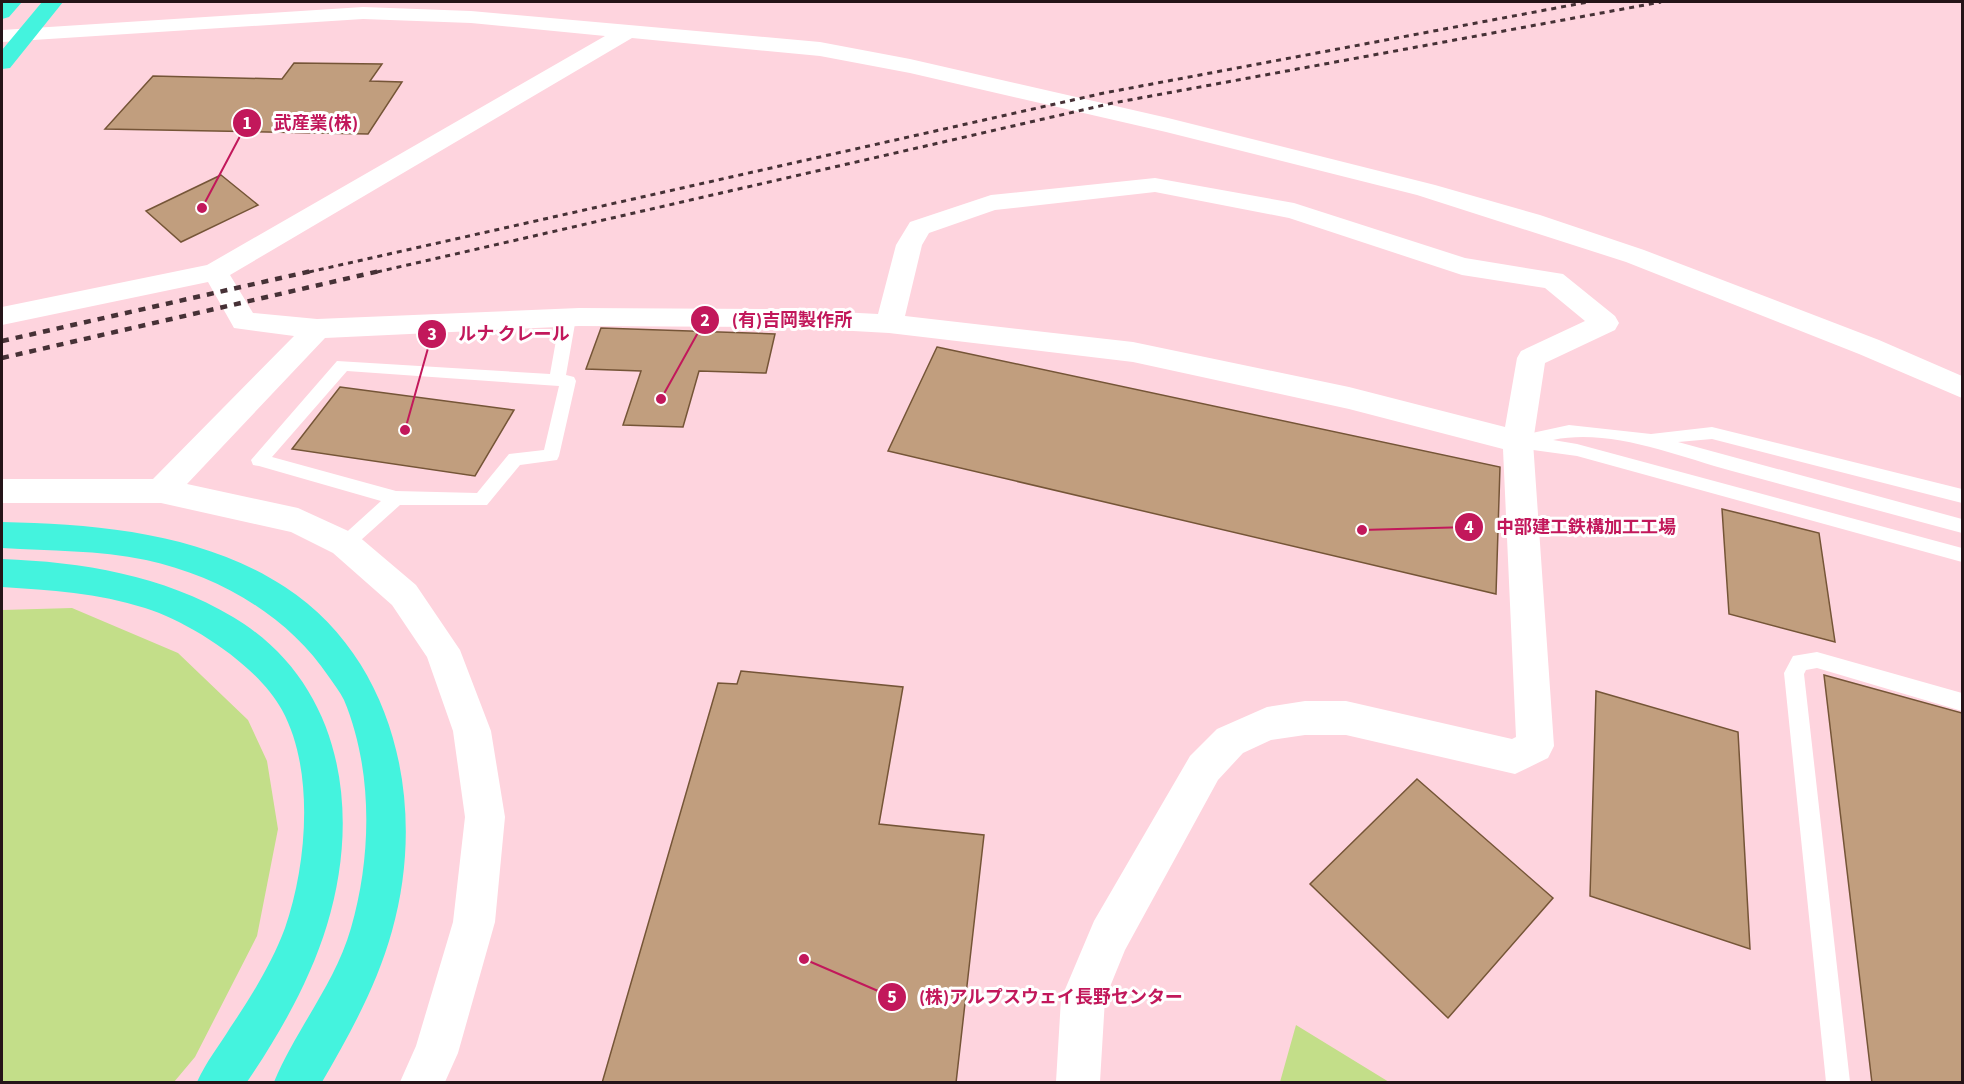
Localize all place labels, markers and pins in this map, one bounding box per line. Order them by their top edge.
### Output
callout: 武産業(株) [232,105,370,141]
callout: (有)吉岡製作所 [690,302,864,338]
callout: ルナ クレール [417,316,582,352]
callout: 中部建工鉄構加工工場 [1454,509,1688,545]
callout: (株)アルプスウェイ長野センター [877,979,1196,1015]

